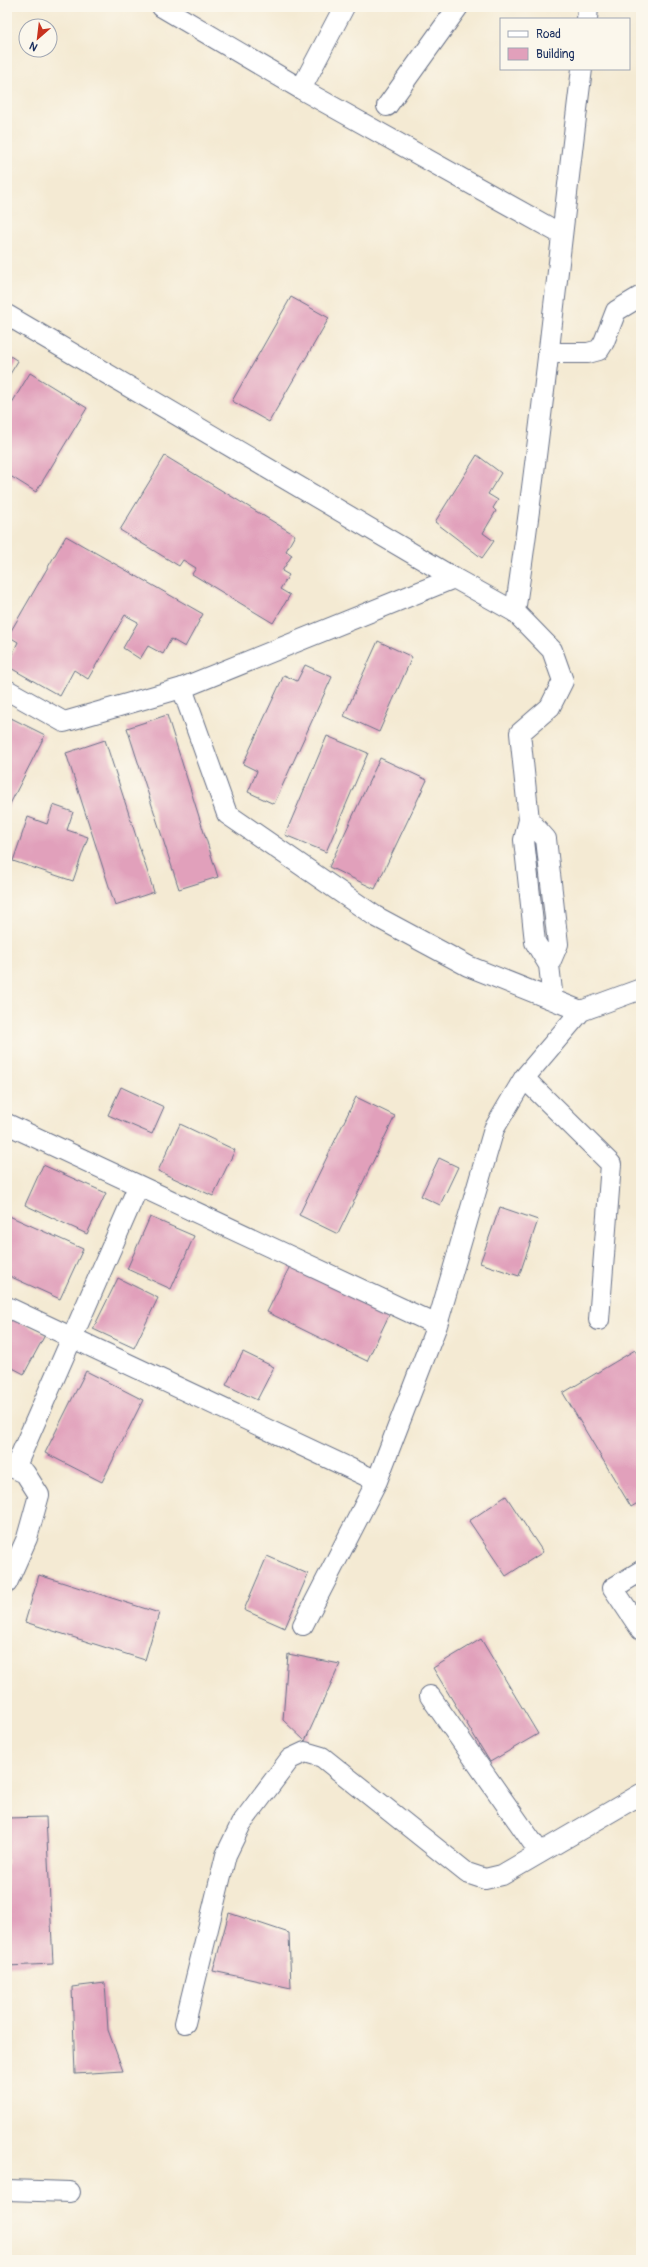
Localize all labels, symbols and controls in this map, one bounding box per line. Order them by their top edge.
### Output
north arrow [18,18,58,58]
legend [500,18,630,70]
text: Road [536,27,561,42]
text: N [27,39,40,54]
text: Building [536,47,575,62]

